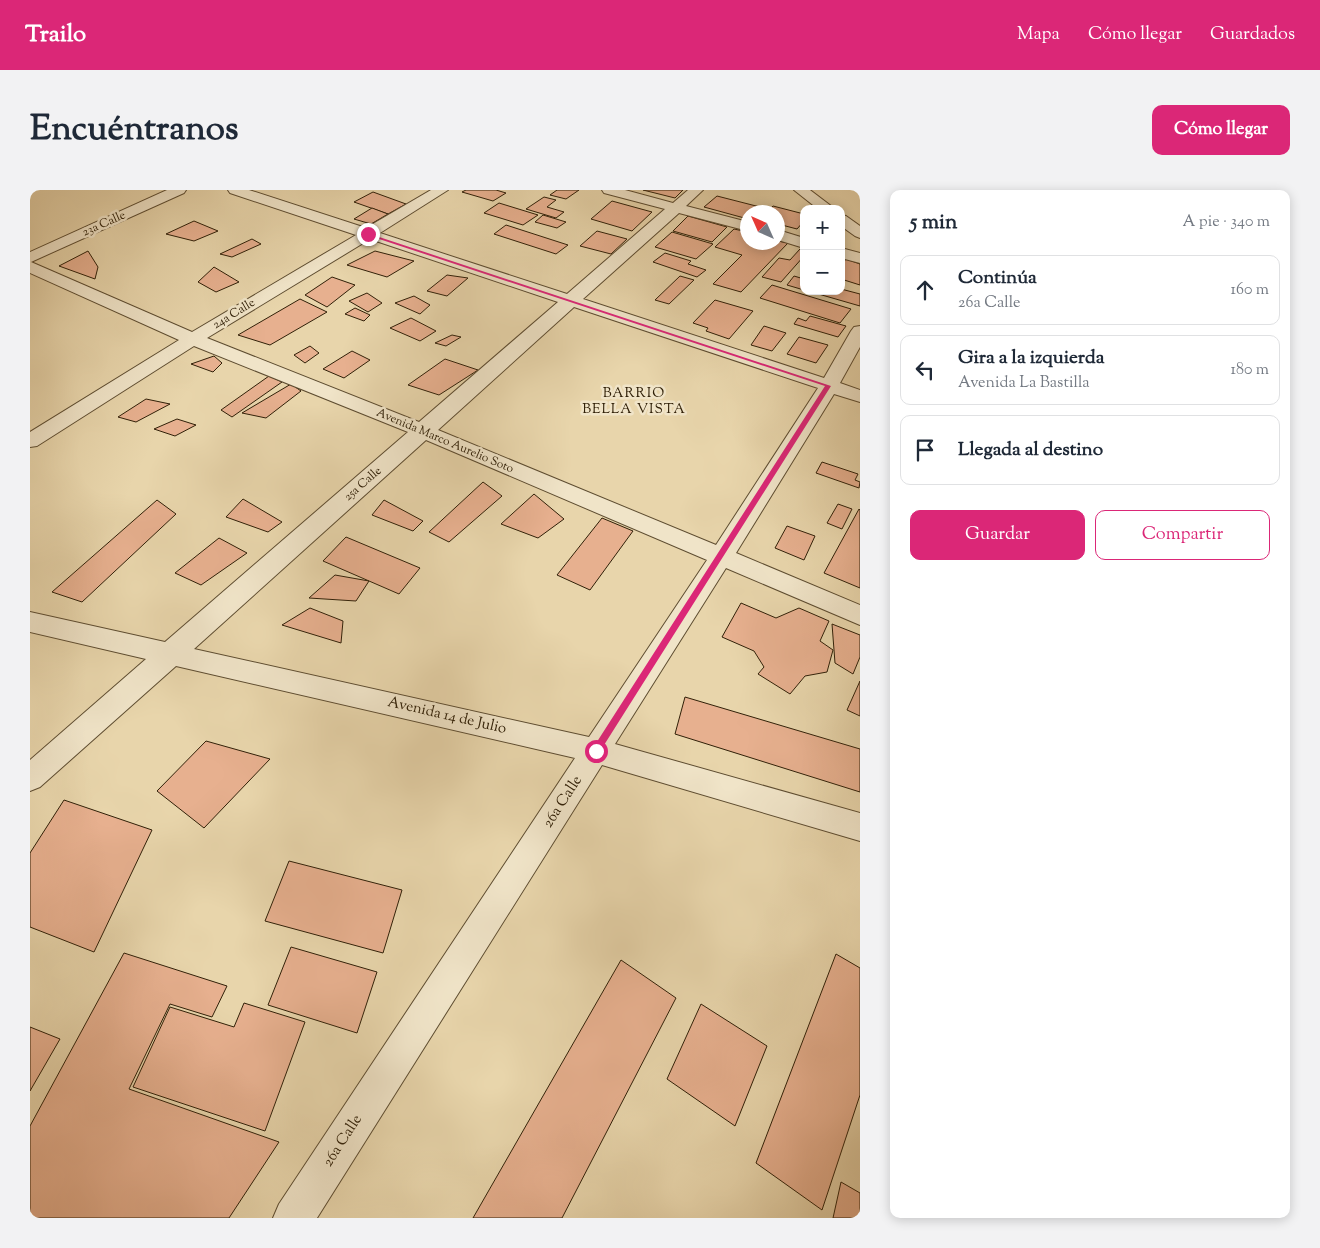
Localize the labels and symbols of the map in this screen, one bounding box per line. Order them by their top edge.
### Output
north arrow [740,205,785,250]
street label: 23a Calle [79,206,129,242]
route end [357,223,380,246]
street label: 24a Calle [209,294,259,334]
district label: BARRIO BELLA VISTA [582,384,686,420]
street label: Avenida Marco Aurelio Soto [373,404,517,478]
street label: 25a Calle [340,462,386,506]
street label: Avenida 14 de Julio [386,692,508,740]
route start [585,740,608,763]
street label: 26a Calle [538,772,588,832]
street label: 26a Calle [318,1111,368,1171]

